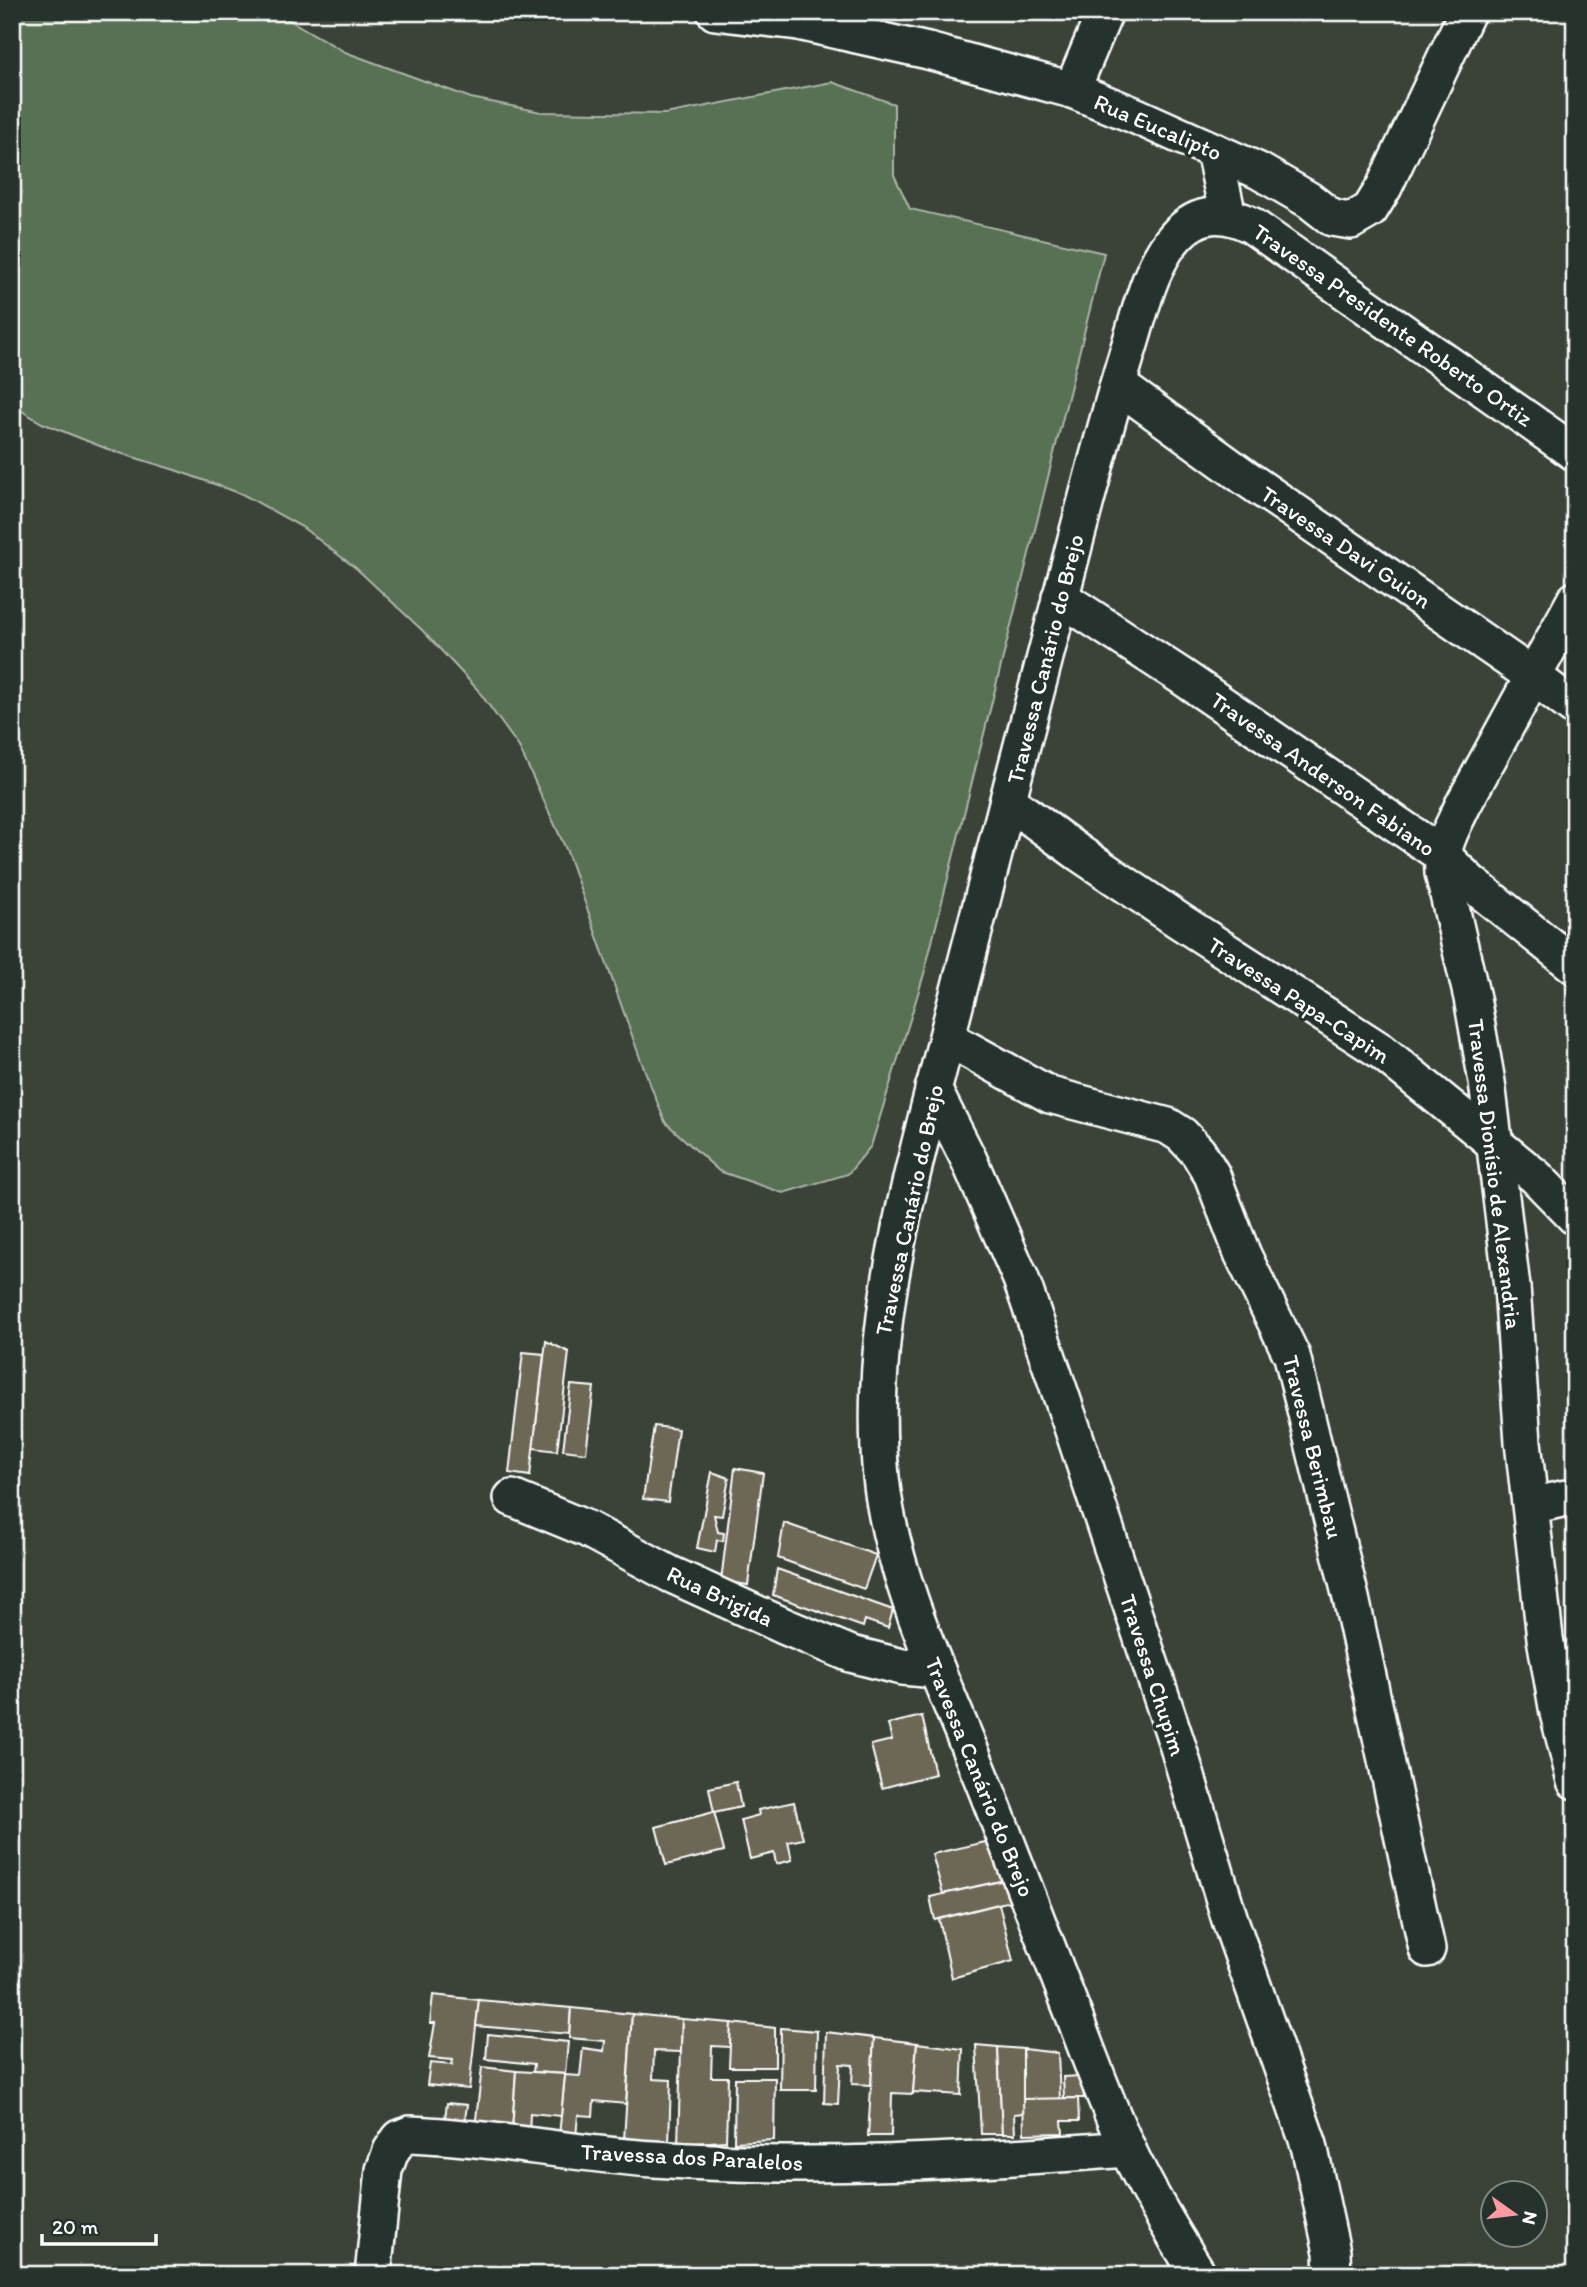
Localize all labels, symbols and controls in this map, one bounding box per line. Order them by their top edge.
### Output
street label: Rua Eucalipto [1090,87,1226,167]
street label: Travessa Presidente Roberto Ortiz [1248,217,1539,433]
street label: Travessa Davi Guion [1255,480,1437,614]
street label: Travessa Canário do Brejo [1000,531,1090,787]
street label: Travessa Anderson Fabiano [1205,686,1441,862]
street label: Travessa Papa-Capim [1202,931,1396,1069]
street label: Travessa Dionísio de Alexandria [1462,1017,1528,1331]
street label: Travessa Canário do Brejo [869,1082,949,1338]
street label: Travessa Berimbau [1277,1352,1349,1542]
street label: Rua Brigida [662,1559,778,1633]
street label: Travessa Chupim [1114,1591,1192,1759]
street label: Travessa Canário do Brejo [919,1653,1041,1901]
street label: Travessa dos Paralelos [580,2137,804,2177]
north arrow [1478,2178,1548,2248]
scale bar [42,2203,156,2247]
text: N [1517,2209,1543,2227]
text: 20 m [52,2214,99,2239]

